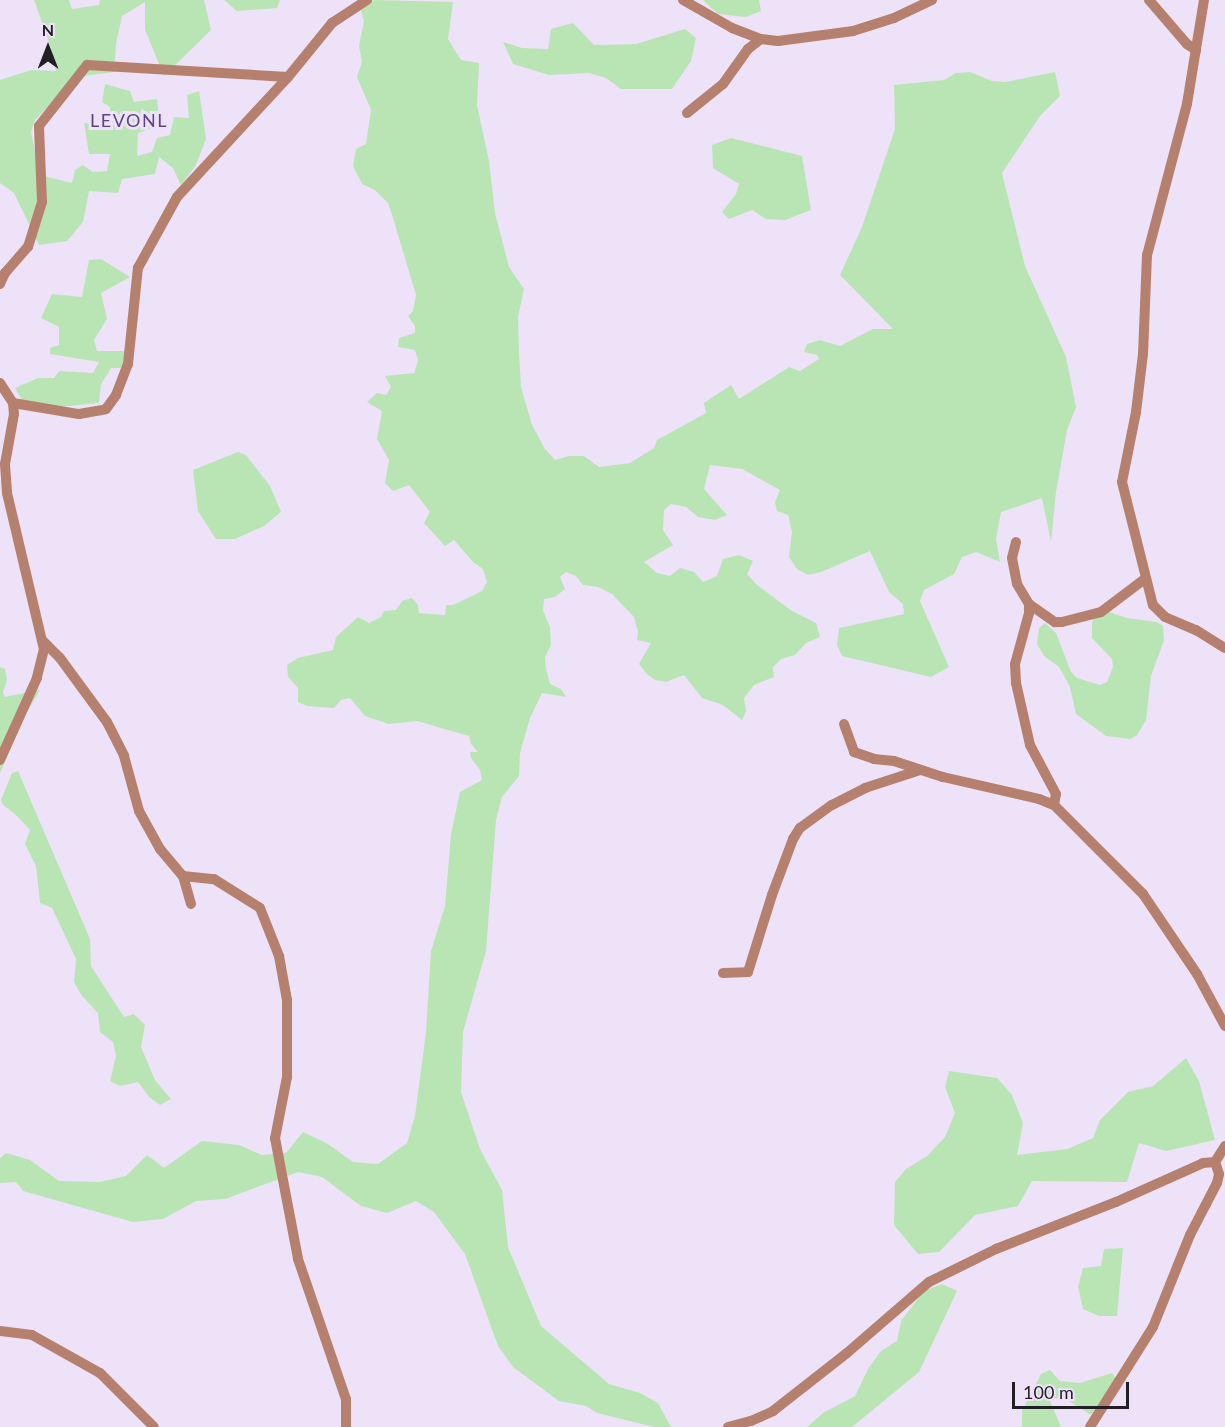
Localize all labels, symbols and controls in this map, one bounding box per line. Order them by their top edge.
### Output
north arrow [18,18,78,78]
text: N [42,20,54,39]
district label: LEVONL [90,109,168,131]
scale bar [1015,1370,1132,1408]
text: 100 m [1023,1381,1074,1403]

